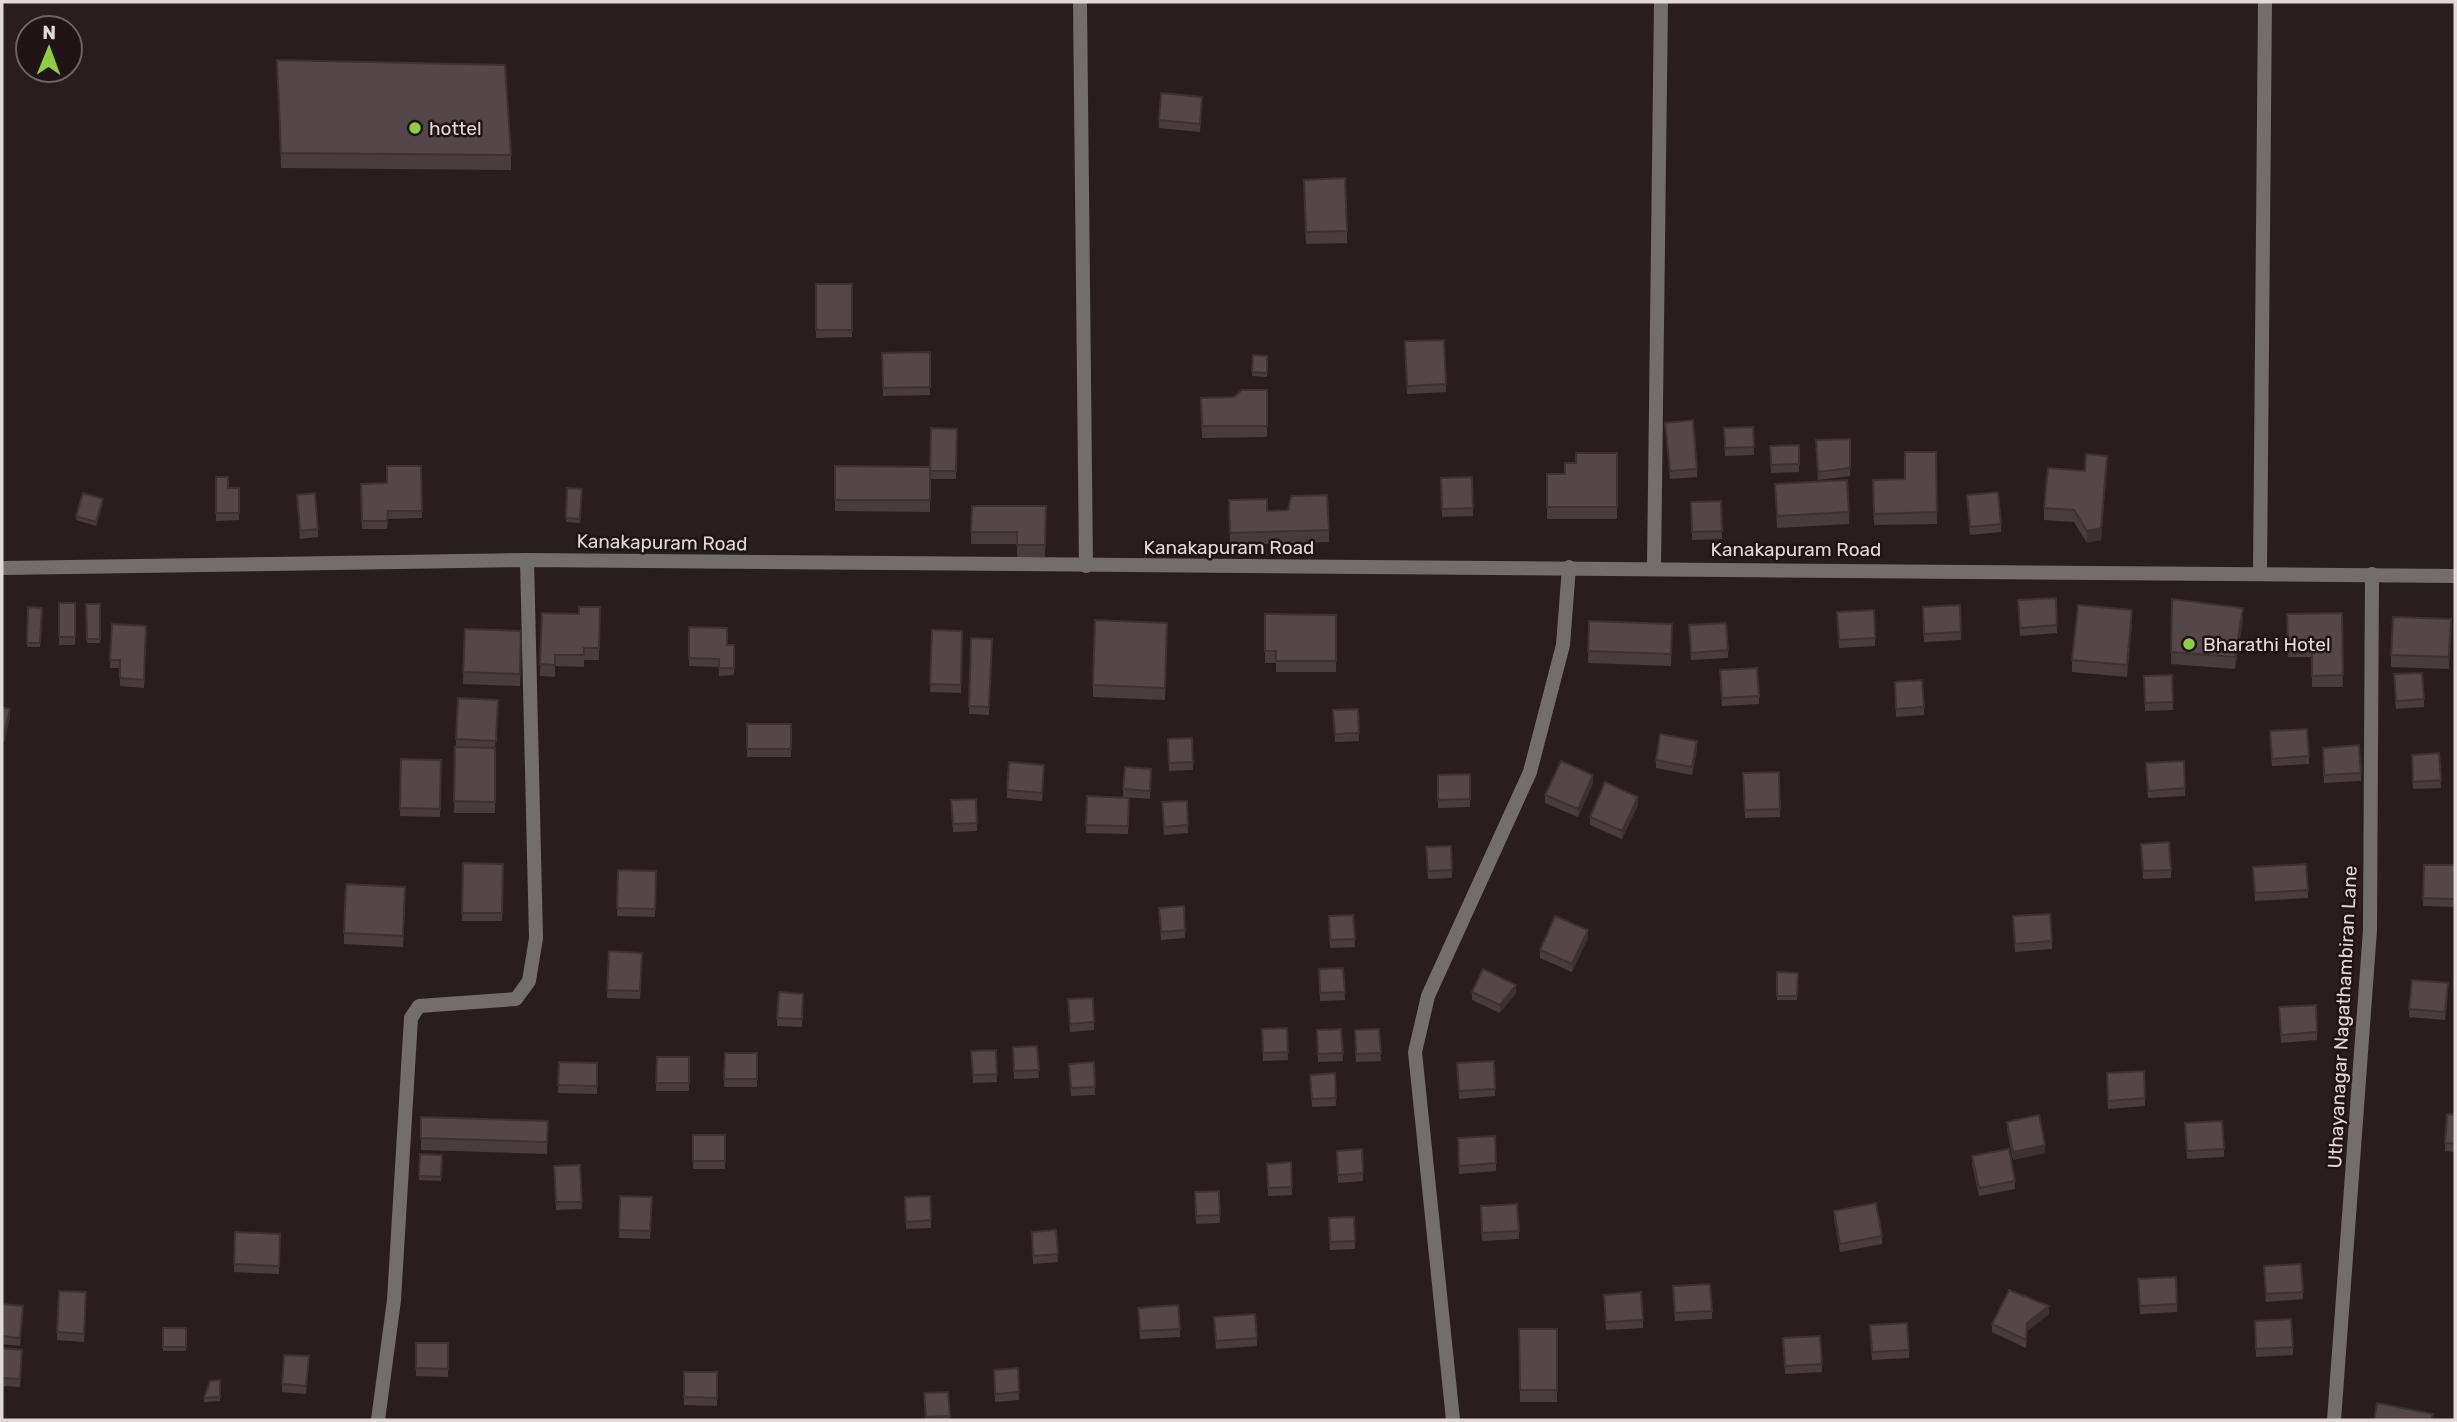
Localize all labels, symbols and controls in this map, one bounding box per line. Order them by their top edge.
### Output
north arrow [14,14,84,84]
text: N [42,21,56,44]
place label: hottel [429,117,482,140]
marker: hottel [407,120,423,136]
street label: Kanakapuram Road [576,530,748,555]
street label: Kanakapuram Road [1144,536,1314,559]
street label: Kanakapuram Road [1711,538,1881,561]
place label: Bharathi Hotel [2203,633,2331,656]
marker: Bharathi Hotel [2181,636,2197,652]
street label: Uthayanagar Nagathambiran Lane [2323,865,2362,1169]

